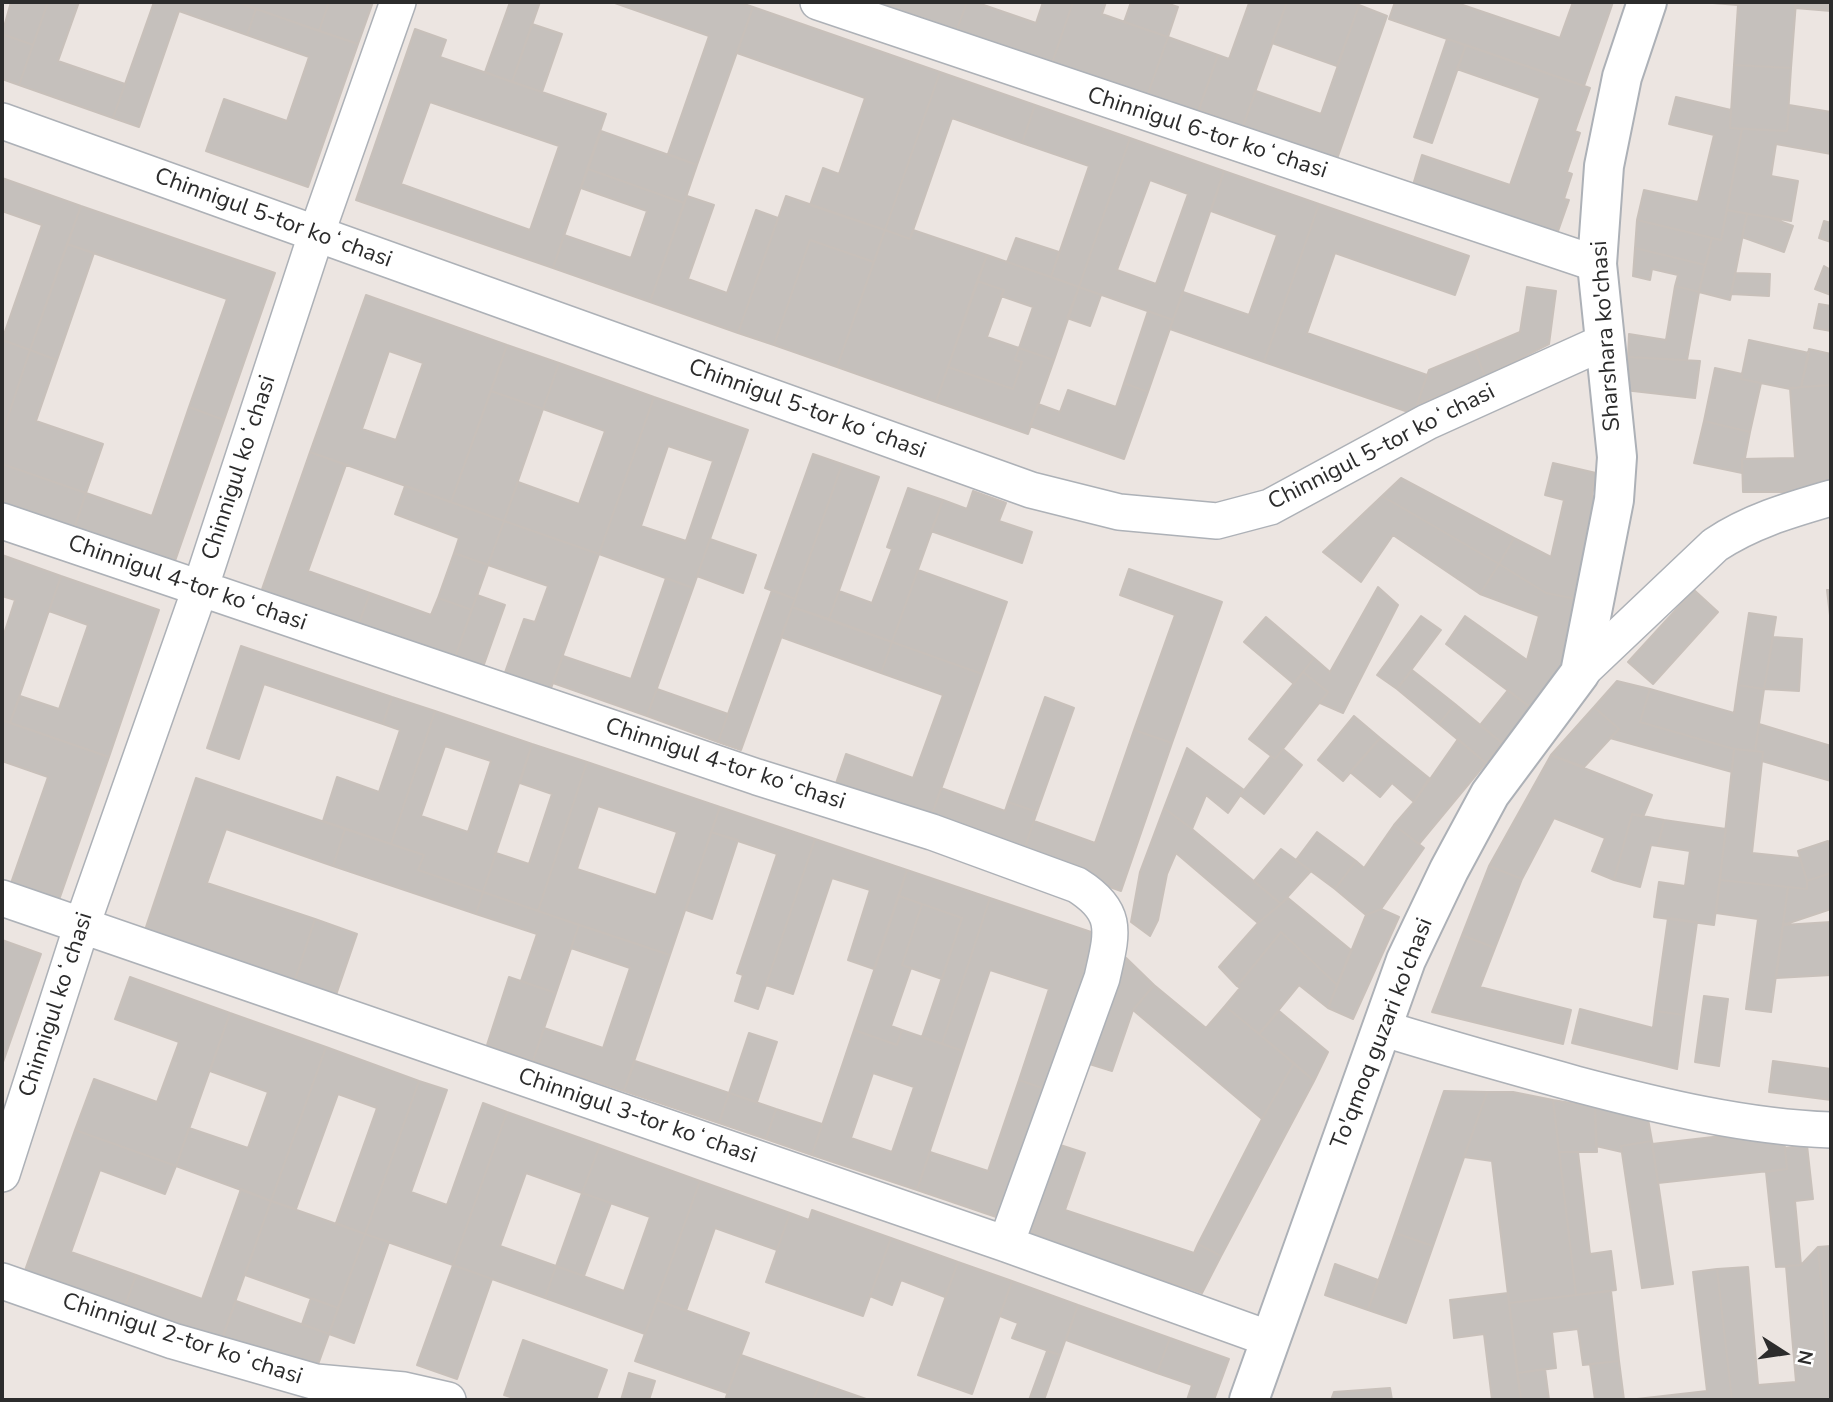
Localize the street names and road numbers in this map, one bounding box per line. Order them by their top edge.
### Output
street label: Chinnigul 6-tor koʻchasi [1084,82,1330,186]
street label: Chinnigul 5-tor koʻchasi [151,163,395,275]
street label: Sharshara ko'chasi [1587,240,1627,432]
street label: Chinnigul 5-tor koʻchasi [685,354,929,466]
street label: Chinnigul koʻchasi [197,372,283,564]
street label: Chinnigul 5-tor koʻchasi [1264,379,1500,517]
street label: Chinnigul 4-tor koʻchasi [64,530,310,638]
street label: Chinnigul 4-tor koʻchasi [602,713,848,817]
street label: Chinnigul koʻchasi [14,909,100,1101]
street label: To'qmoq guzari ko'chasi [1326,915,1440,1153]
street label: Chinnigul 3-tor koʻchasi [514,1063,760,1171]
street label: Chinnigul 2-tor koʻchasi [59,1288,305,1392]

